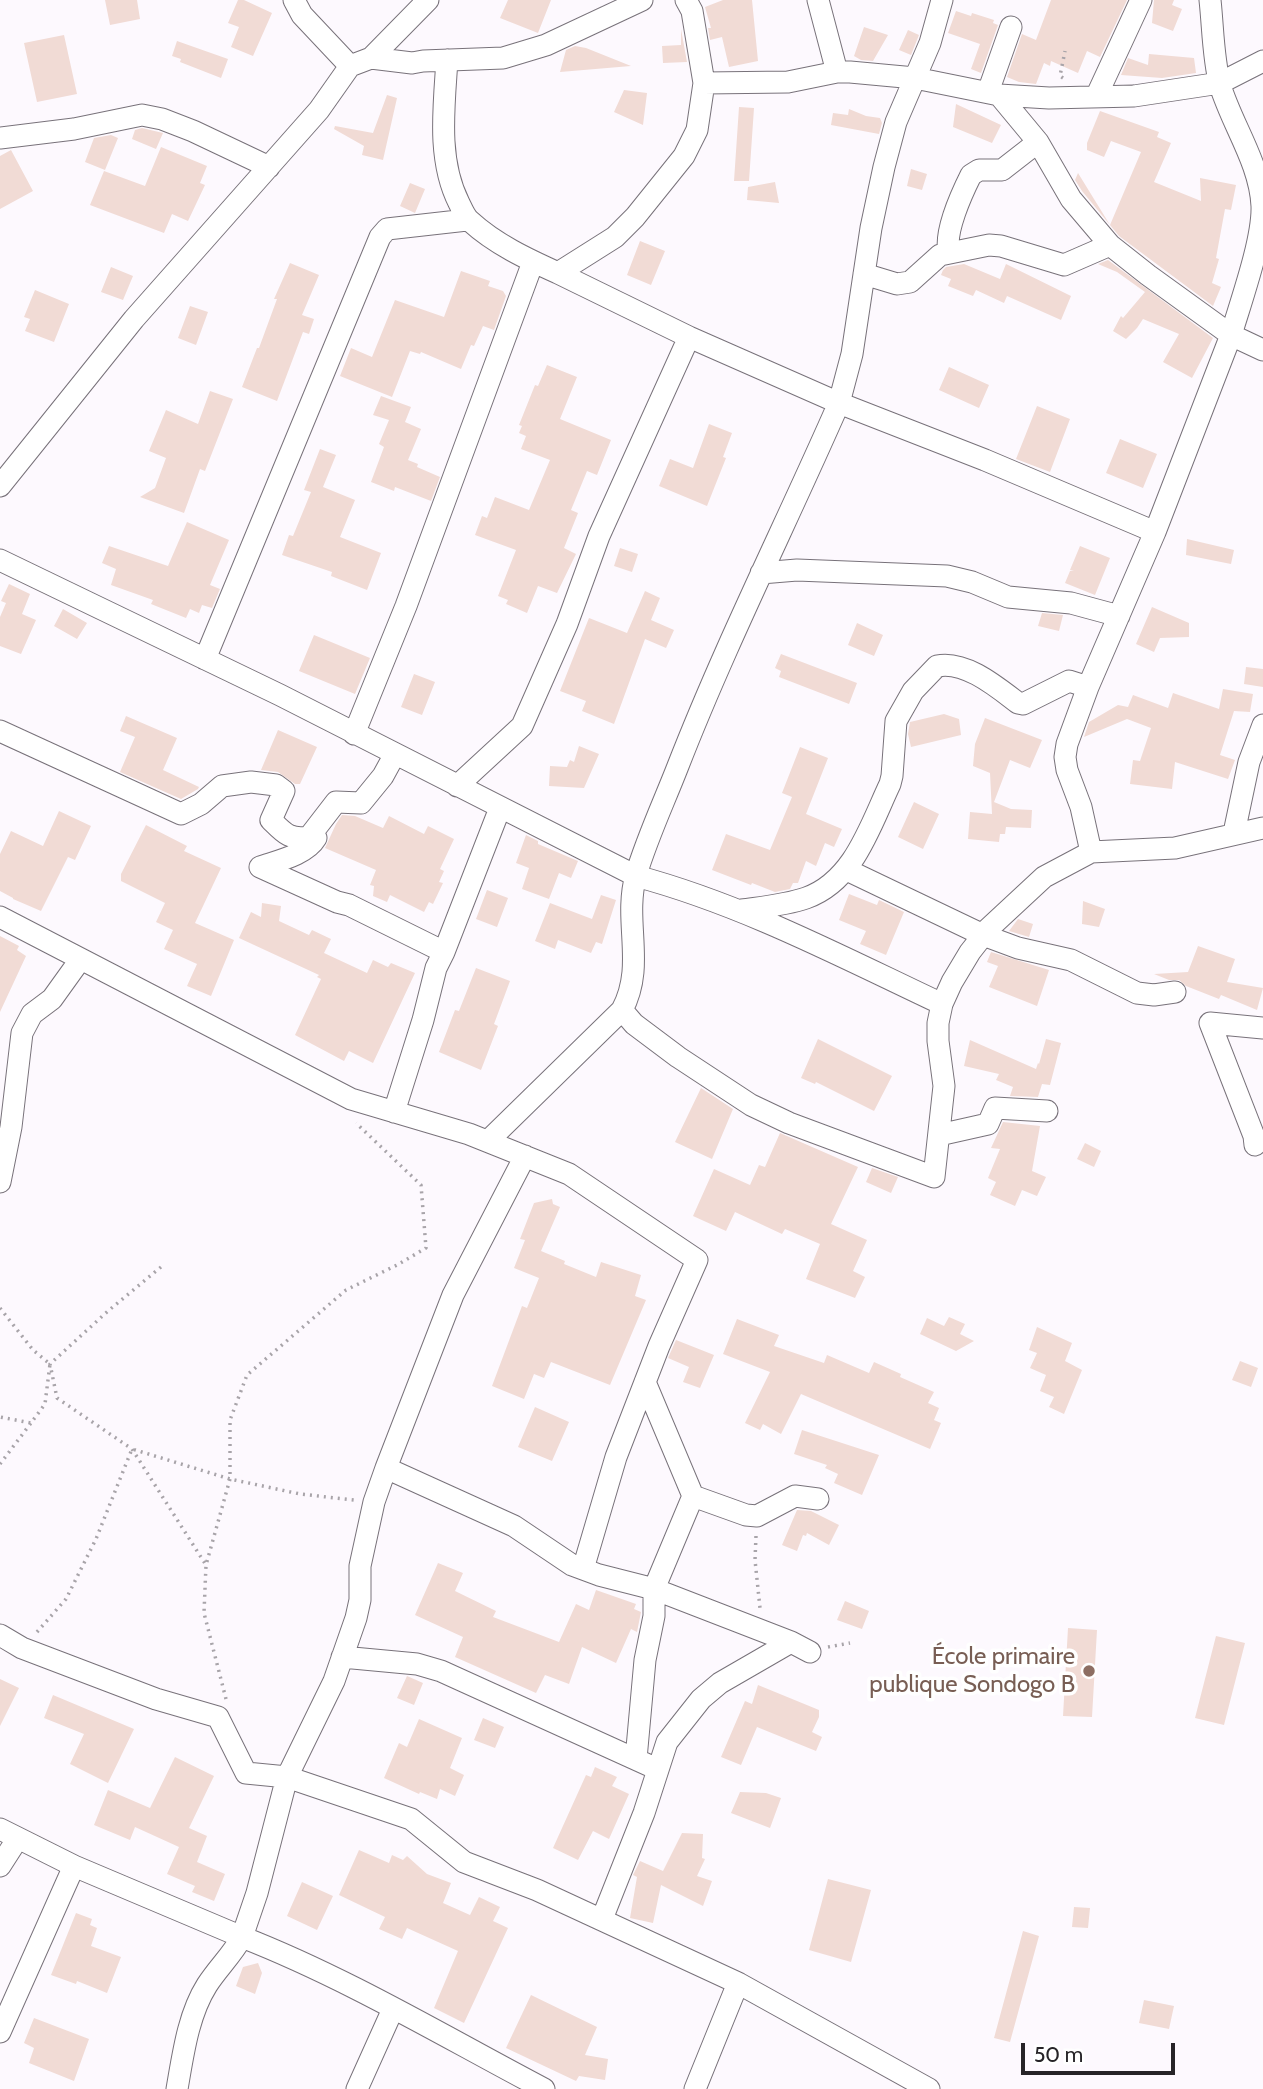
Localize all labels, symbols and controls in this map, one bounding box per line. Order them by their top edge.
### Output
place label: École primaire publique Sondogo B [869,1643,1075,1699]
marker: École primaire publique Sondogo B [1081,1663,1097,1679]
scale bar [1025,2030,1179,2074]
text: 50 m [1034,2042,1083,2067]

